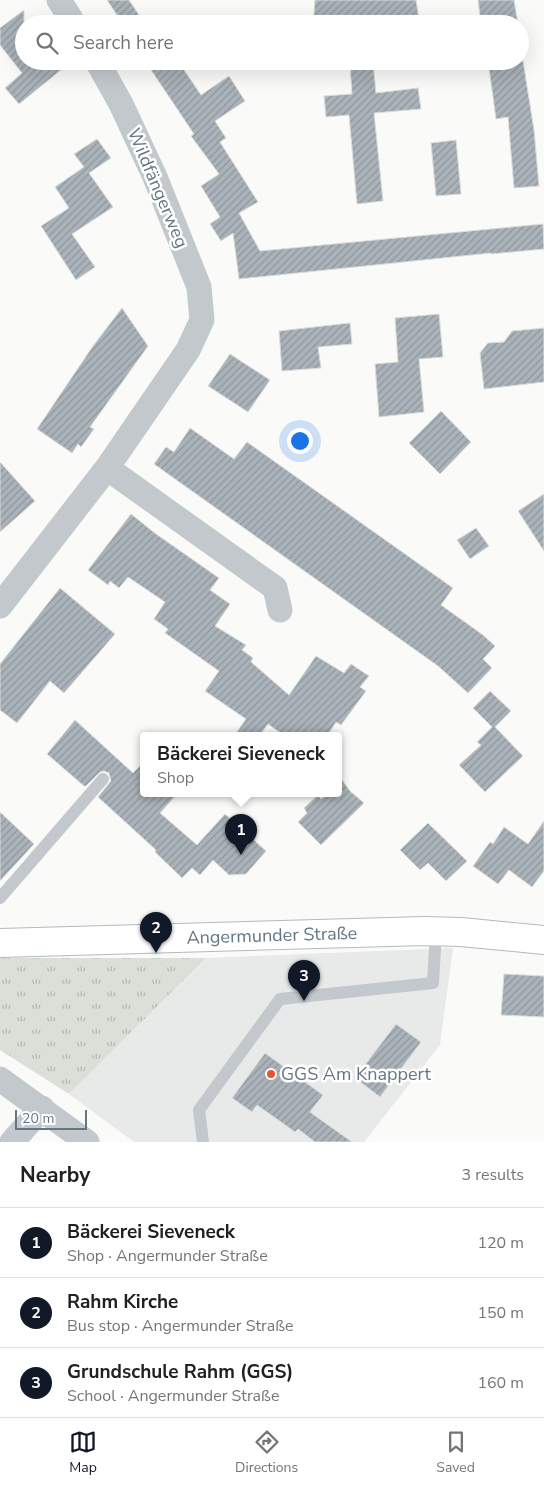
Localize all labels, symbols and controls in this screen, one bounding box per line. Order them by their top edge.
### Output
search box [15,15,529,70]
icon: search [33,29,61,57]
text: Search here [73,30,174,56]
street label: Wildfängerweg [122,125,194,251]
your location [287,428,313,454]
popup [140,732,342,797]
text: Bäckerei Sieveneck [157,741,325,767]
text: Shop [157,767,194,789]
pin: 1 [225,814,257,855]
pin: 2 [140,912,172,953]
street label: Angermunder Straße [186,921,358,950]
pin: 3 [288,960,320,1001]
place label: GGS Am Knappert [281,1062,431,1086]
marker: GGS Am Knappert [265,1068,277,1080]
scale bar [15,1107,88,1130]
text: 20 m [22,1109,54,1128]
text: Nearby [20,1161,90,1189]
text: 3 results [462,1164,524,1186]
text: Bäckerei Sieveneck [67,1219,235,1245]
text: 1 [31,1232,41,1254]
text: 120 m [477,1232,524,1254]
text: Shop · Angermunder Straße [67,1245,268,1267]
text: Rahm Kirche [67,1289,178,1315]
text: 2 [31,1302,41,1324]
text: 150 m [477,1302,524,1324]
text: Bus stop · Angermunder Straße [67,1315,294,1337]
text: Grundschule Rahm (GGS) [67,1359,293,1385]
text: 3 [31,1372,41,1394]
text: 160 m [477,1372,524,1394]
text: School · Angermunder Straße [67,1385,279,1407]
tab: Map [69,1428,97,1477]
tab: Directions [235,1428,298,1477]
tab: Saved [436,1428,475,1477]

